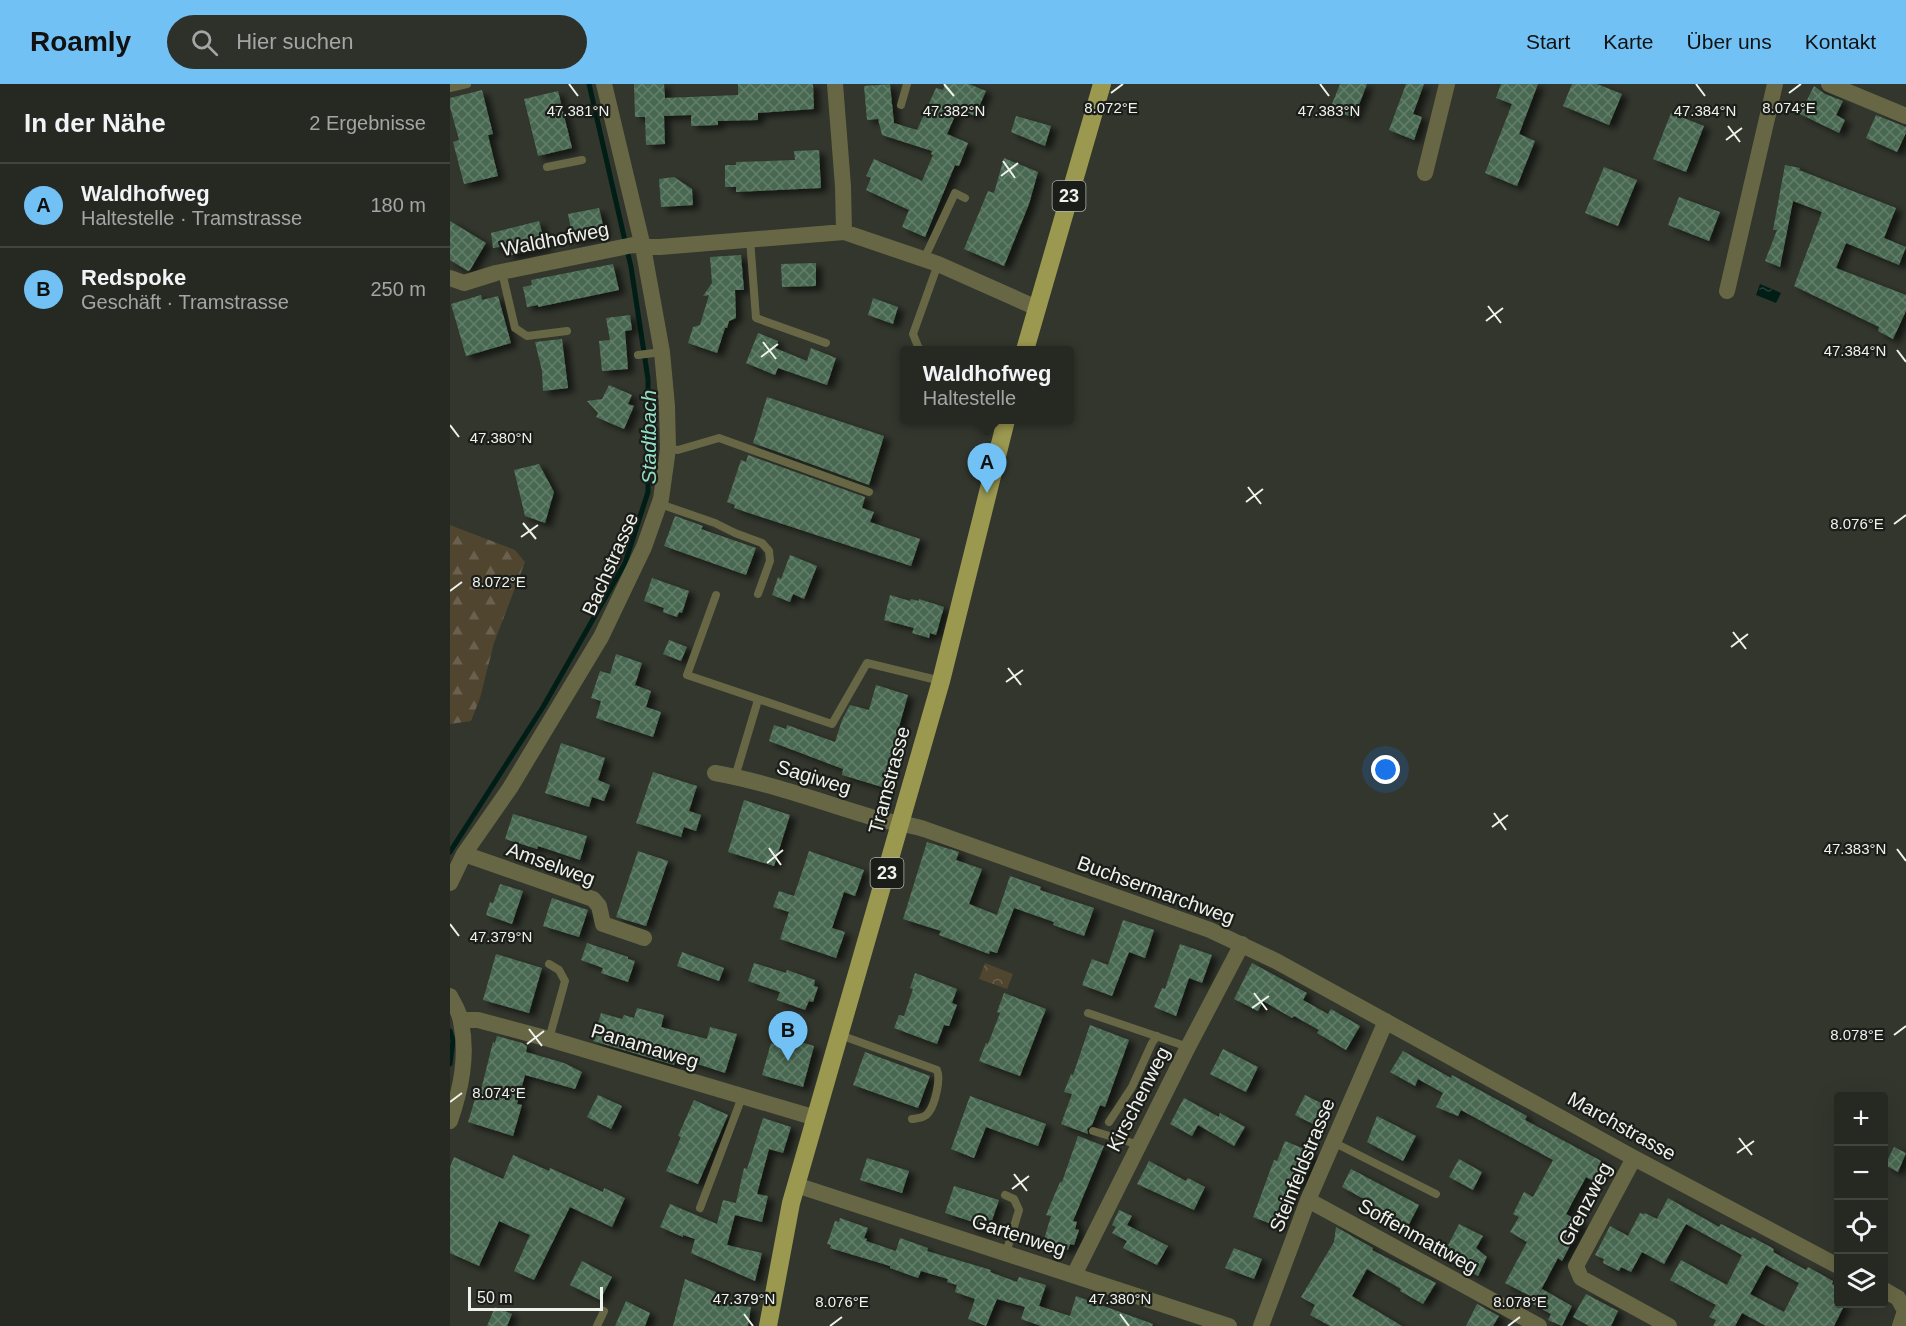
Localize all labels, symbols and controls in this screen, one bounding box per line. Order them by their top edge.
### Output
search box [167,15,587,69]
text: Roamly [30,26,131,57]
icon: search [188,26,221,59]
text: Hier suchen [236,29,354,54]
text: Start [1526,30,1570,53]
text: Karte [1603,30,1654,53]
text: Über uns [1687,30,1772,53]
text: Kontakt [1805,30,1876,53]
text: 8.072°E [1084,99,1138,116]
text: 8.074°E [1762,99,1816,116]
text: 47.381°N [547,102,609,119]
text: 47.382°N [923,102,985,119]
text: 47.383°N [1298,102,1360,119]
text: 47.384°N [1674,102,1736,119]
text: In der Nähe [24,108,166,138]
text: 2 Ergebnisse [309,112,426,134]
text: Waldhofweg [81,181,210,206]
road number: 23 [1052,181,1086,211]
text: A [36,194,51,216]
text: 180 m [370,194,426,216]
text: Haltestelle · Tramstrasse [81,207,302,229]
street label: Waldhofweg [499,218,611,260]
text: Redspoke [81,265,186,290]
text: B [36,278,51,300]
text: 250 m [370,278,426,300]
text: Geschäft · Tramstrasse [81,291,289,313]
text: 47.384°N [1824,342,1886,359]
popup [900,346,1074,424]
text: Waldhofweg [923,361,1051,386]
text: Haltestelle [923,387,1016,409]
water label: Stadtbach [637,390,660,484]
text: 47.380°N [470,429,532,446]
pin: A [968,444,1006,493]
street label: Bachstrasse [578,509,642,619]
text: 8.076°E [1830,515,1884,532]
text: 8.072°E [472,573,526,590]
street label: Tramstrasse [864,724,914,836]
street label: Sagiweg [774,755,854,799]
your location [1371,755,1400,784]
street label: Amselweg [504,838,598,890]
text: 47.383°N [1824,840,1886,857]
street label: Buchsermarchweg [1074,851,1238,929]
road number: 23 [870,858,904,888]
text: 47.379°N [470,928,532,945]
pin: B [768,1012,808,1061]
street label: Panamaweg [589,1019,701,1073]
text: 8.078°E [1830,1026,1884,1043]
street label: Kirschenweg [1102,1043,1174,1155]
text: 8.074°E [472,1084,526,1101]
street label: Marchstrasse [1564,1087,1680,1165]
map controls [1834,1092,1888,1308]
button: + [1834,1092,1888,1146]
street label: Steinfeldstrasse [1265,1095,1339,1235]
button: − [1834,1146,1888,1200]
street label: Grenzweg [1554,1159,1616,1249]
street label: Soffenmattweg [1354,1194,1482,1278]
button: locate [1834,1200,1888,1254]
street label: Gartenweg [969,1209,1069,1261]
button: layers [1834,1254,1888,1308]
scale bar [468,1284,603,1312]
text: 50 m [477,1289,513,1306]
text: 47.379°N [713,1290,775,1307]
text: 47.380°N [1089,1290,1151,1307]
text: 8.076°E [815,1293,869,1310]
text: 8.078°E [1493,1293,1547,1310]

